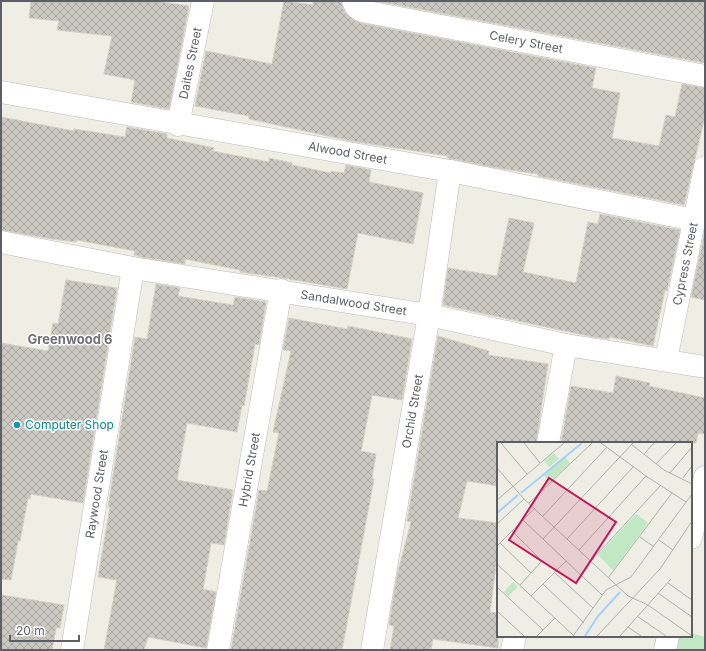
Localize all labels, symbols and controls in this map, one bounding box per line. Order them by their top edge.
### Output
street label: Daites Street [175,26,205,100]
street label: Celery Street [488,27,564,56]
street label: Alwood Street [307,138,388,167]
street label: Cypress Street [669,221,701,307]
street label: Sandalwood Street [300,287,408,318]
district label: Greenwood 6 [28,331,112,347]
street label: Orchid Street [398,373,426,450]
place label: Computer Shop [25,417,114,432]
marker: Computer Shop [12,420,22,430]
street label: Hybrid Street [235,431,263,508]
inset map [497,442,692,637]
street label: Raywood Street [82,448,111,539]
scale bar [10,617,79,643]
text: 20 m [16,623,45,638]

